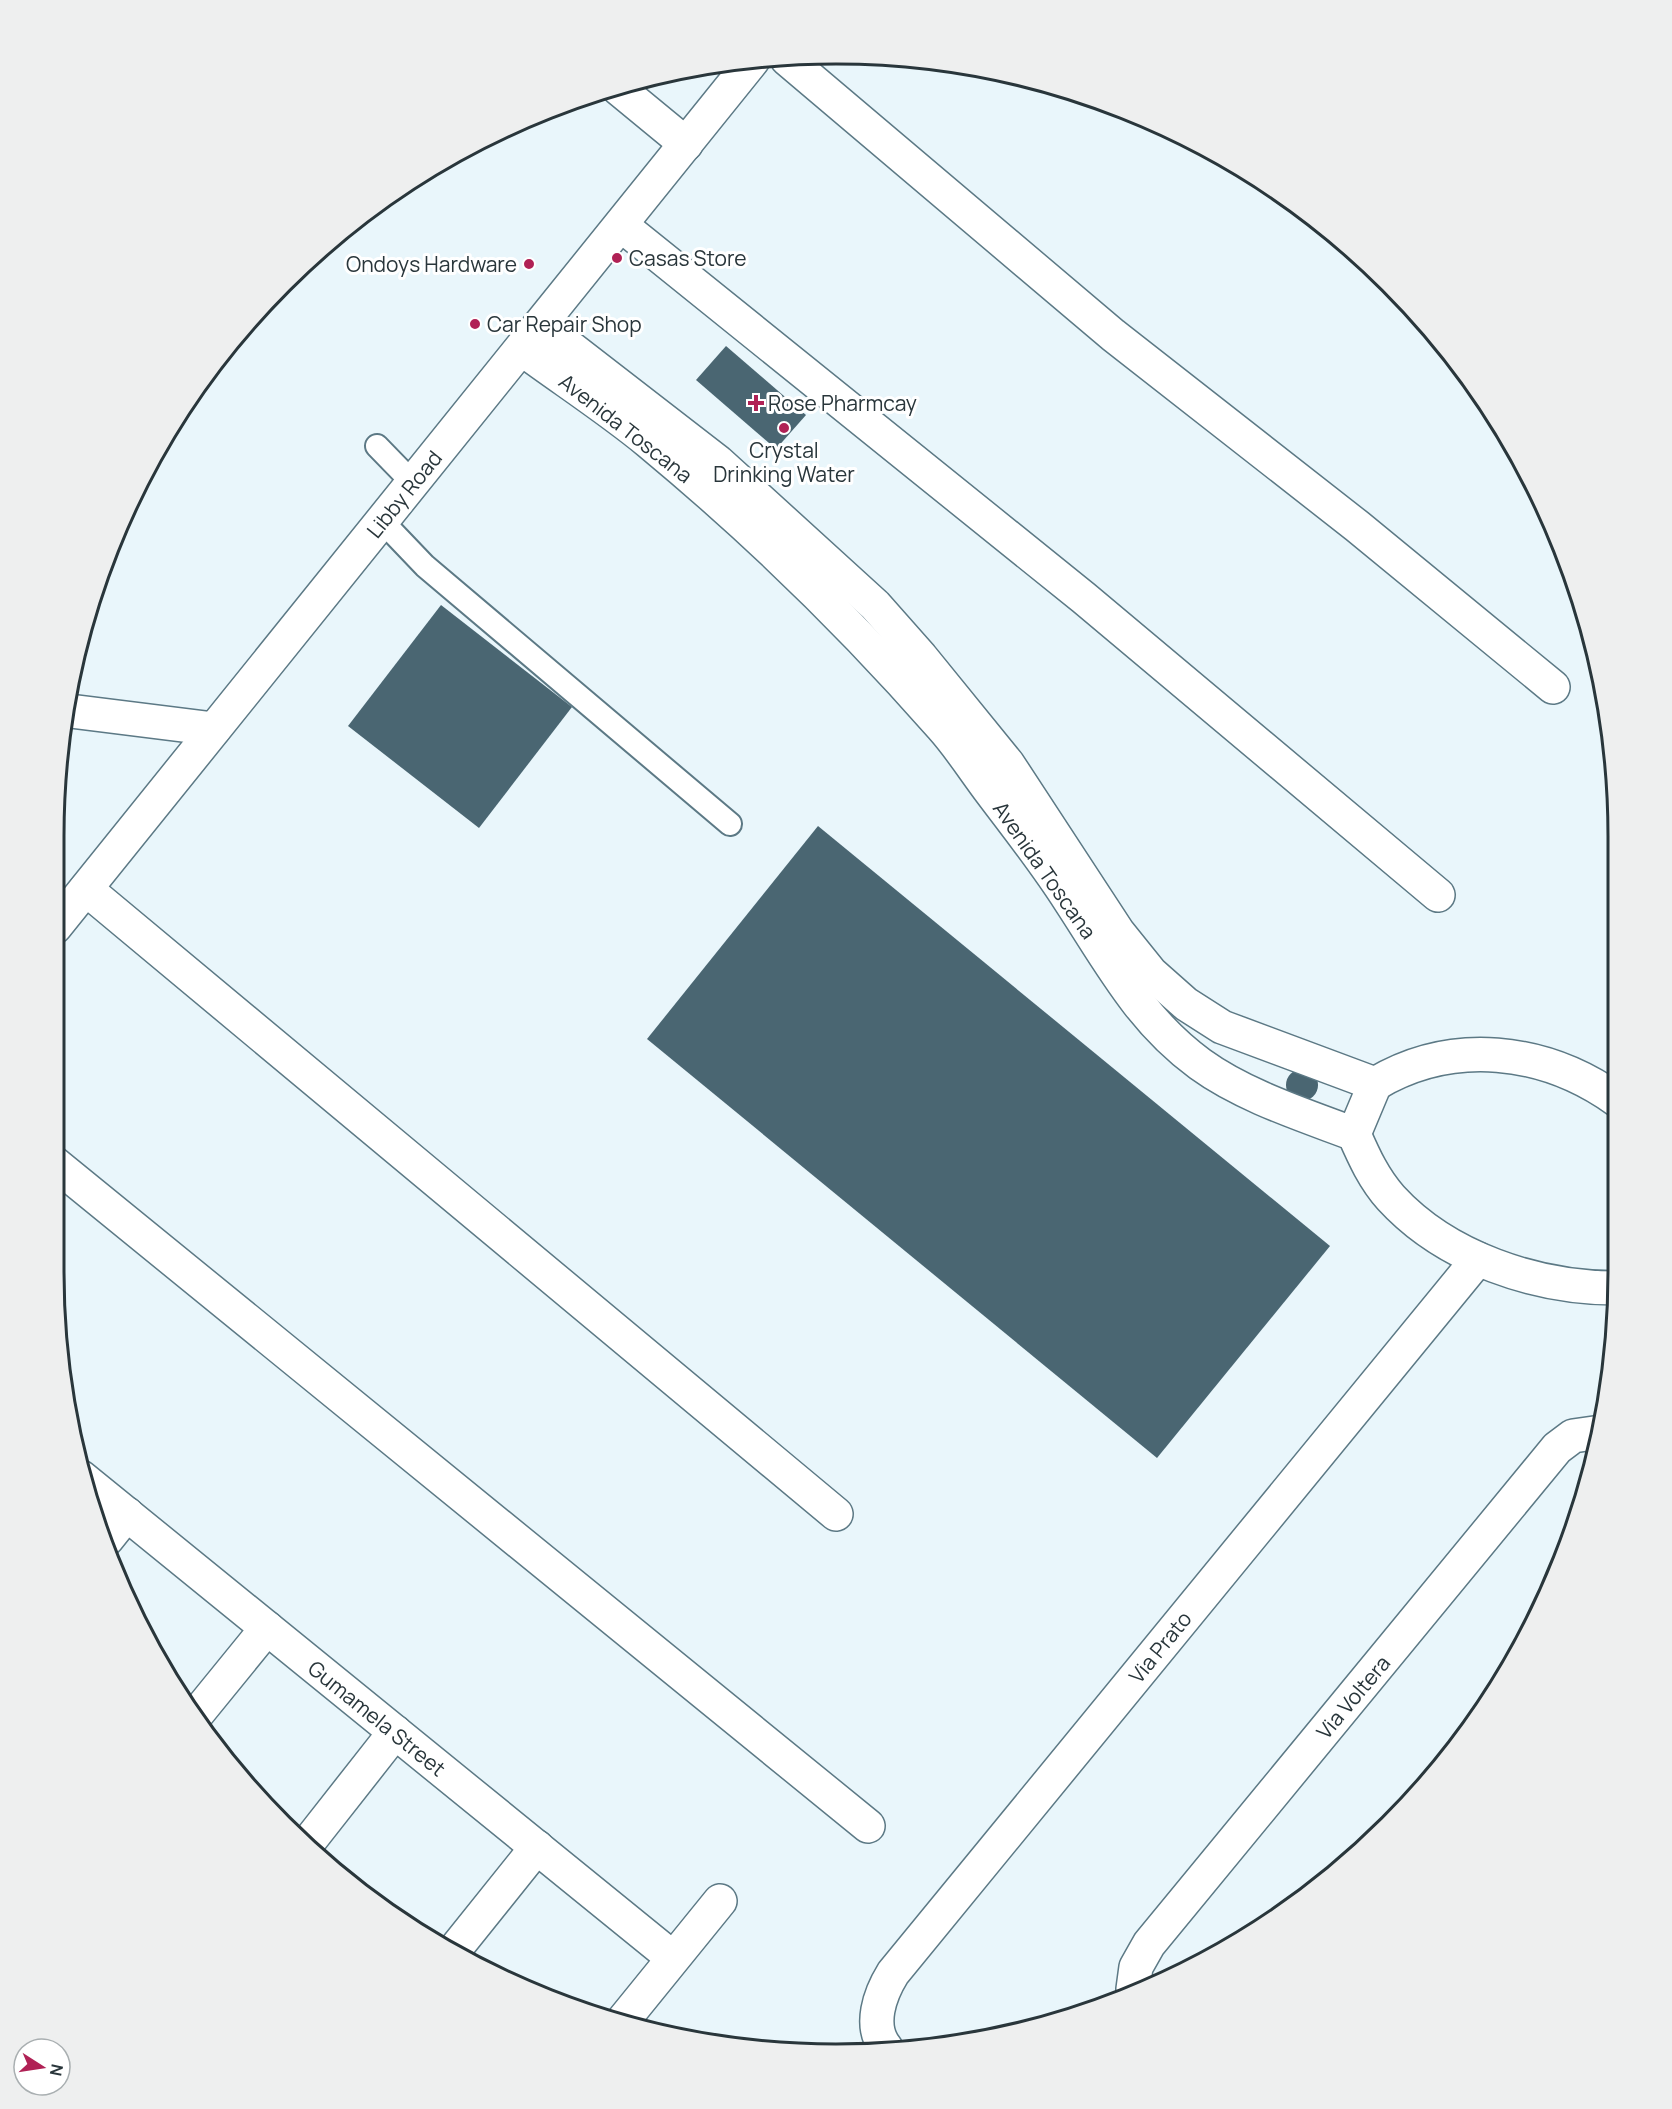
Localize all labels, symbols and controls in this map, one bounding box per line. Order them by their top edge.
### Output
place label: Casas Store [629,244,747,272]
place label: Ondoys Hardware [346,250,517,278]
marker: Casas Store [610,251,624,265]
marker: Ondoys Hardware [522,257,536,271]
place label: Car Repair Shop [487,310,642,338]
marker: Car Repair Shop [468,317,482,331]
street label: Avenida Toscana [554,367,698,489]
place label: Rose Pharmcay [768,389,917,417]
marker: Rose Pharmcay [749,396,763,410]
marker: Crystal Drinking Water [777,421,791,435]
place label: Crystal Drinking Water [713,436,855,488]
street label: Libby Road [360,444,448,544]
street label: Avenida Toscana [987,796,1103,944]
street label: Via Prato [1122,1605,1198,1689]
street label: Via Voltera [1310,1649,1396,1745]
street label: Gumamela Street [302,1654,452,1782]
north arrow [12,2037,72,2097]
text: N [45,2062,69,2078]

